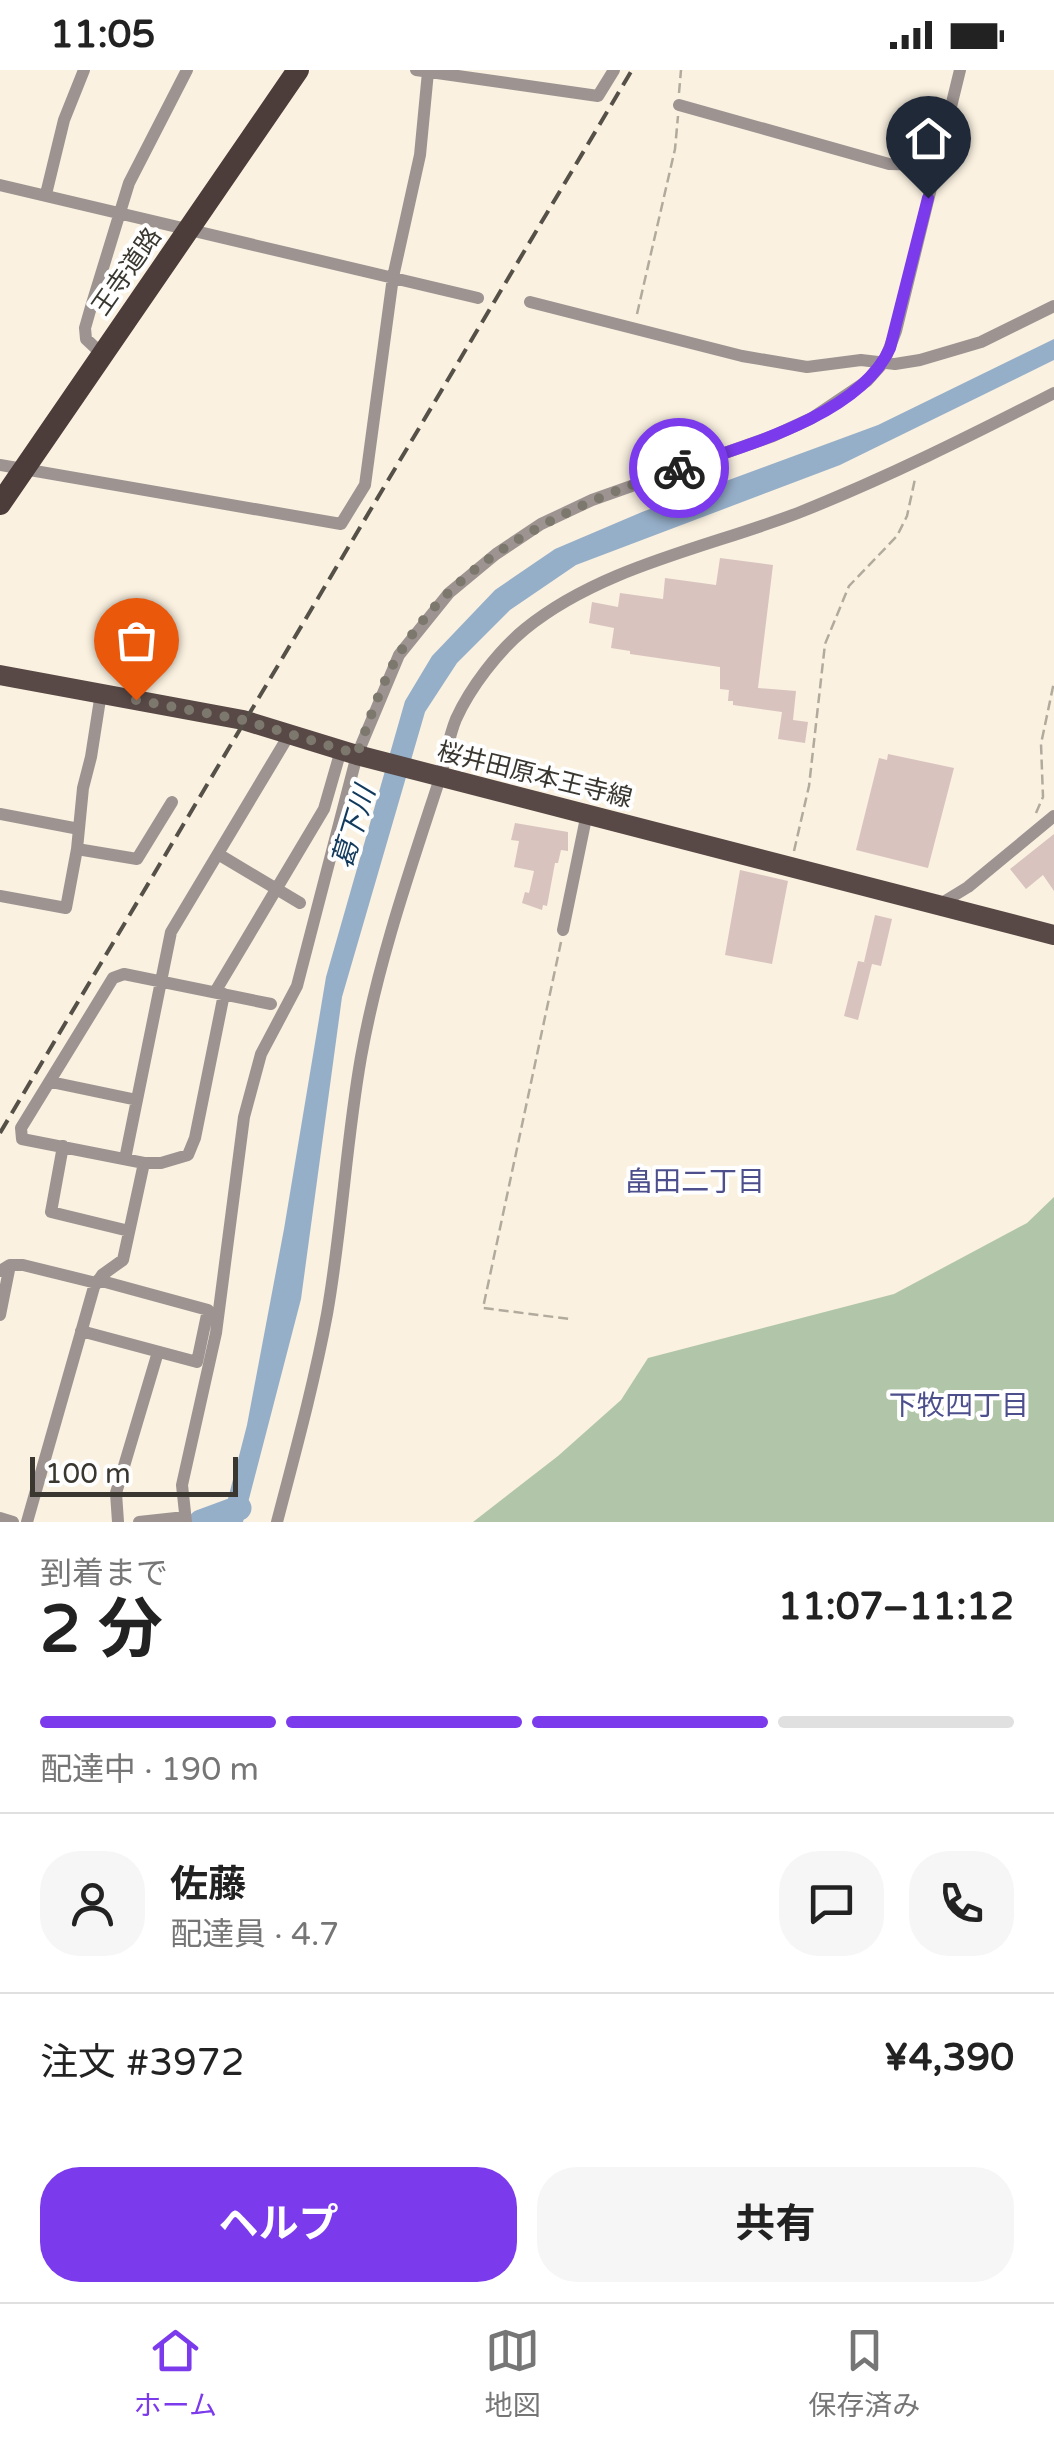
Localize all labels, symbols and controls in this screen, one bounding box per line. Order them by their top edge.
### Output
text: 11:05 [50,12,155,58]
pin [886,96,971,199]
icon: home [901,111,956,166]
street label: 王寺道路 [86,222,168,321]
courier [629,418,729,518]
icon: bike [652,441,707,496]
pin [94,598,179,701]
icon: bag [109,613,164,668]
street label: 桜井田原本王寺線 [434,736,635,814]
water label: 葛下川 [325,779,383,872]
district label: 畠田二丁目 [625,1165,765,1199]
district label: 下牧四丁目 [889,1389,1029,1423]
scale bar [30,1452,238,1496]
text: 100 m [45,1457,131,1491]
text: 到着まで [40,1555,168,1593]
text: 11:07–11:12 [778,1584,1014,1630]
text: 2 分 [40,1591,163,1670]
text: 配達中 · 190 m [40,1751,259,1789]
button: person [40,1851,145,1956]
button: chat [779,1851,884,1956]
button: phone [909,1851,1014,1956]
text: 佐藤 [170,1862,246,1908]
text: 配達員 · 4.7 [170,1916,339,1954]
text: ¥4,390 [884,2035,1014,2081]
text: 注文 #3972 [40,2040,245,2086]
button: ヘルプ [40,2167,517,2282]
button: 共有 [537,2167,1014,2282]
tab: ホーム [134,2323,217,2423]
tab: 地図 [485,2323,541,2423]
tab: 保存済み [808,2323,920,2423]

